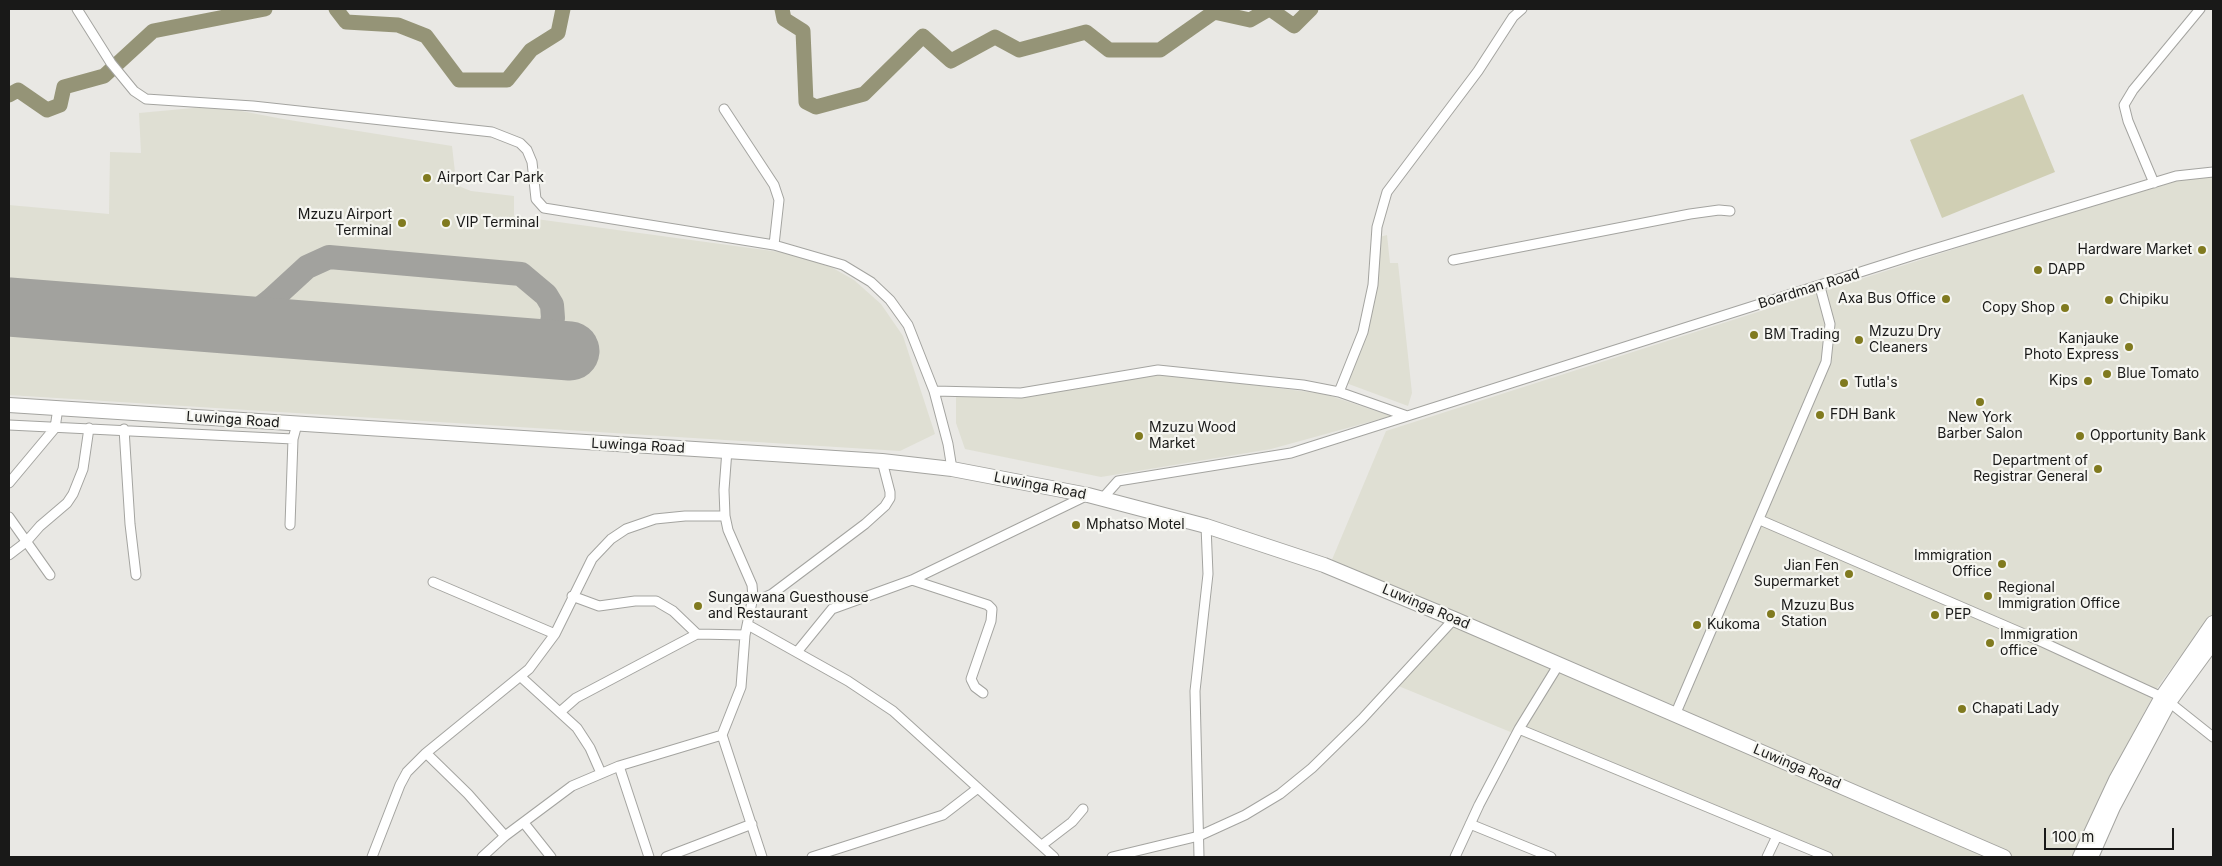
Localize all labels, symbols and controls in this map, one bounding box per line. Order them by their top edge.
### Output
place label: Airport Car Park [437,170,544,186]
marker: Airport Car Park [421,172,433,184]
place label: Mzuzu Airport Terminal [298,207,392,240]
place label: VIP Terminal [456,215,539,231]
marker: Mzuzu Airport Terminal [396,217,408,229]
marker: VIP Terminal [440,217,452,229]
place label: Hardware Market [2078,242,2192,258]
marker: Hardware Market [2196,244,2208,256]
place label: DAPP [2048,262,2085,278]
marker: DAPP [2032,264,2044,276]
street label: Boardman Road [1756,266,1862,312]
place label: Axa Bus Office [1838,291,1936,307]
place label: Chipiku [2119,292,2169,308]
marker: Axa Bus Office [1940,293,1952,305]
marker: Chipiku [2103,294,2115,306]
place label: Copy Shop [1982,300,2055,316]
marker: Copy Shop [2059,302,2071,314]
place label: Mzuzu Dry Cleaners [1869,324,1941,357]
place label: BM Trading [1764,327,1840,343]
marker: BM Trading [1748,329,1760,341]
place label: Kanjauke Photo Express [2024,331,2119,364]
marker: Mzuzu Dry Cleaners [1853,334,1865,346]
marker: Kanjauke Photo Express [2123,341,2135,353]
place label: Blue Tomato [2117,366,2199,382]
marker: Blue Tomato [2101,368,2113,380]
place label: Kips [2049,373,2078,389]
place label: Tutla's [1854,375,1898,391]
marker: Kips [2082,375,2094,387]
marker: Tutla's [1838,377,1850,389]
marker: New York Barber Salon [1974,396,1986,408]
place label: FDH Bank [1830,407,1896,423]
street label: Luwinga Road [186,408,280,432]
marker: FDH Bank [1814,409,1826,421]
place label: New York Barber Salon [1937,410,2023,442]
place label: Mzuzu Wood Market [1149,420,1236,452]
place label: Opportunity Bank [2090,428,2206,444]
marker: Mzuzu Wood Market [1133,430,1145,442]
marker: Opportunity Bank [2074,430,2086,442]
street label: Luwinga Road [591,435,685,457]
place label: Department of Registrar General [1973,453,2088,486]
marker: Department of Registrar General [2092,463,2104,475]
street label: Luwinga Road [993,469,1087,503]
place label: Mphatso Motel [1086,517,1185,533]
marker: Mphatso Motel [1070,519,1082,531]
place label: Immigration Office [1914,548,1992,580]
place label: Jian Fen Supermarket [1754,558,1839,590]
marker: Immigration Office [1996,558,2008,570]
marker: Jian Fen Supermarket [1843,568,1855,580]
place label: Regional Immigration Office [1998,580,2120,612]
street label: Luwinga Road [1380,581,1472,633]
place label: Sungawana Guesthouse and Restaurant [708,590,869,622]
marker: Regional Immigration Office [1982,590,1994,602]
place label: Mzuzu Bus Station [1781,598,1854,630]
marker: Sungawana Guesthouse and Restaurant [692,600,704,612]
place label: PEP [1945,607,1971,623]
marker: Mzuzu Bus Station [1765,608,1777,620]
marker: PEP [1929,609,1941,621]
place label: Kukoma [1707,617,1760,633]
marker: Kukoma [1691,619,1703,631]
place label: Immigration office [2000,627,2078,660]
marker: Immigration office [1984,637,1996,649]
place label: Chapati Lady [1972,701,2059,717]
marker: Chapati Lady [1956,703,1968,715]
street label: Luwinga Road [1751,741,1843,793]
scale bar [2047,818,2177,850]
text: 100 m [2052,827,2094,846]

